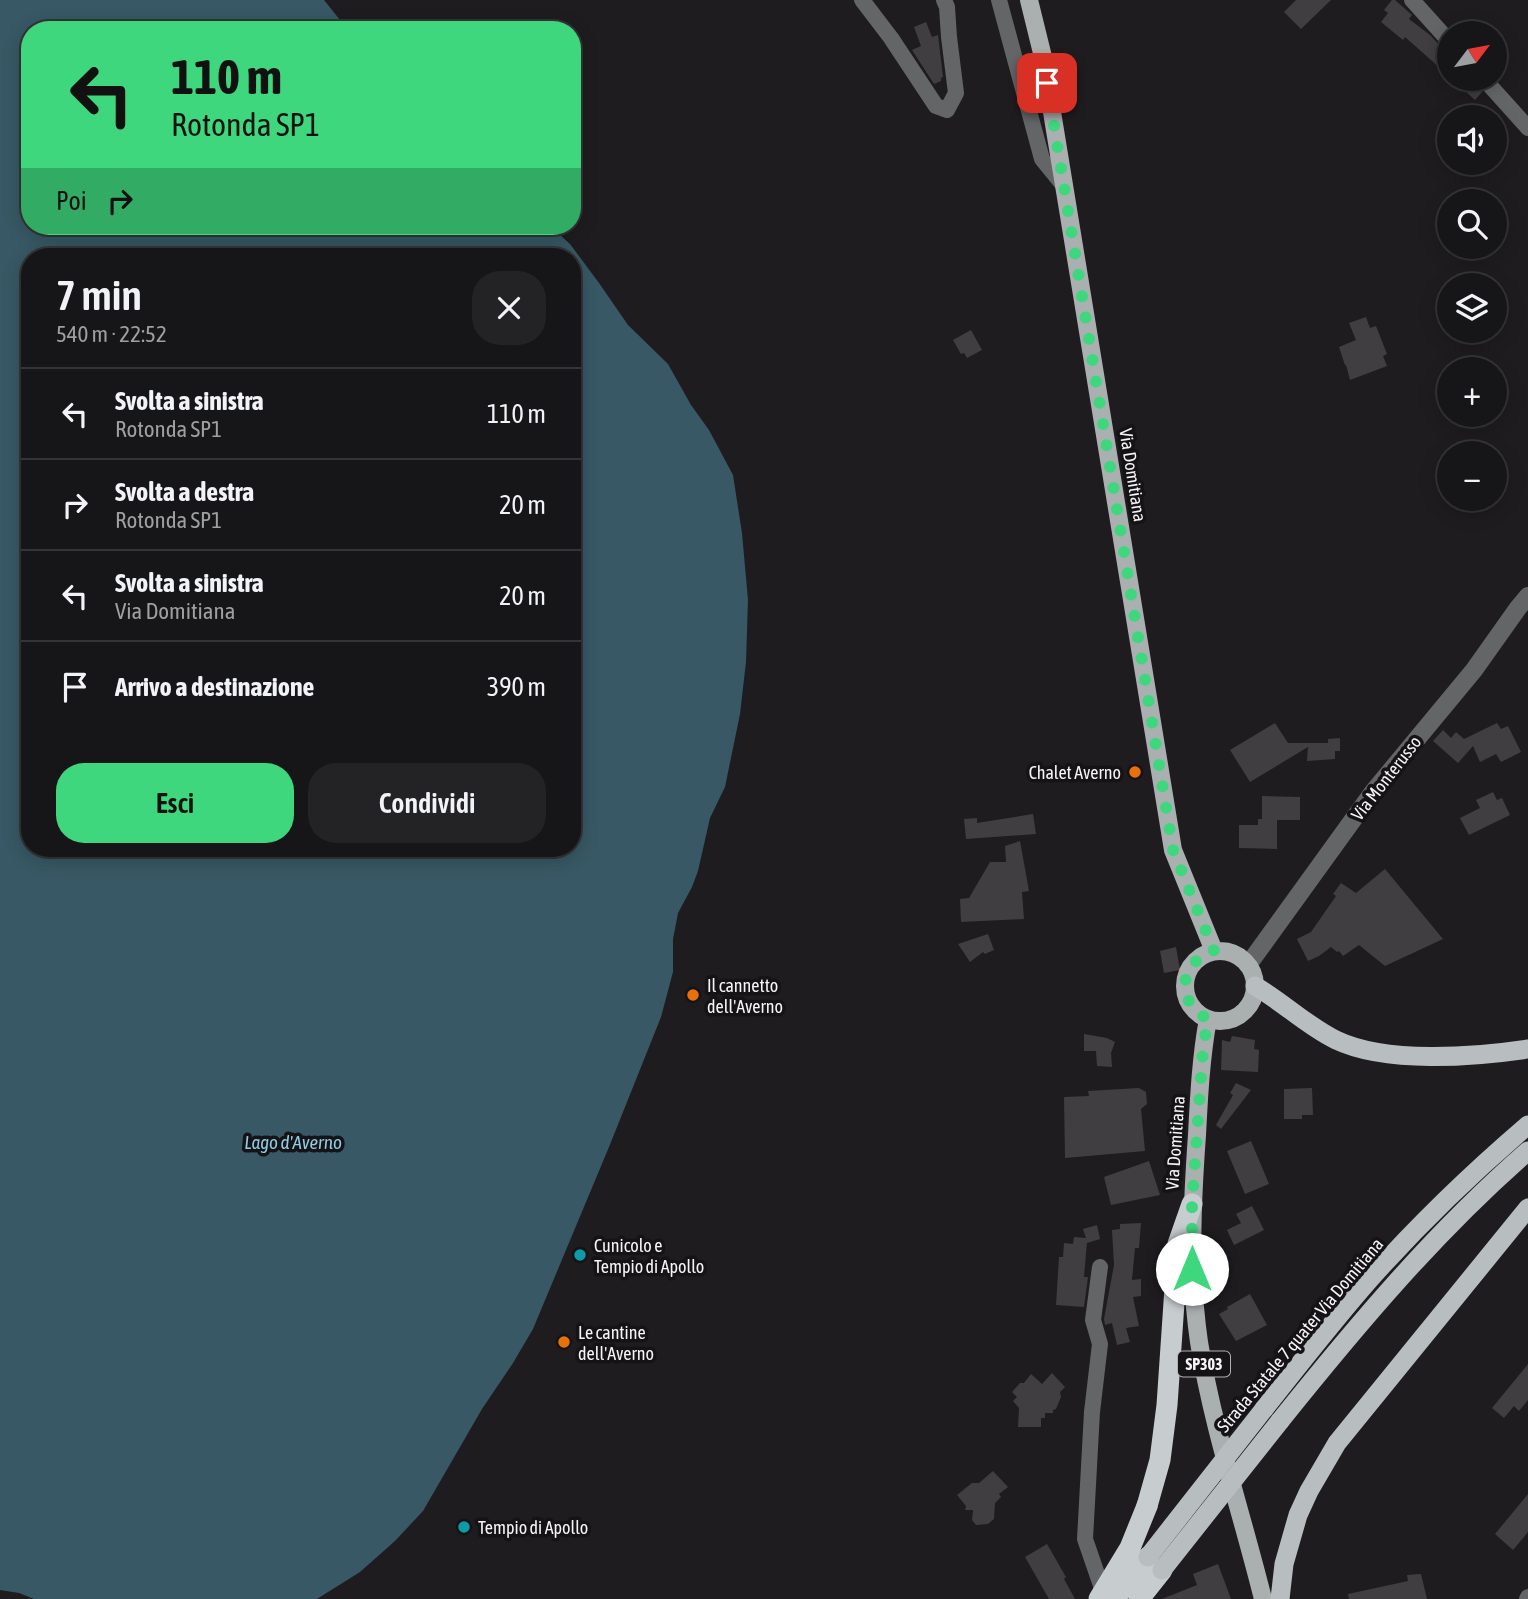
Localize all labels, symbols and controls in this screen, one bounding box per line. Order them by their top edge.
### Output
north arrow [1437,21,1507,91]
map controls [1437,21,1507,511]
text: 110 m [171,48,282,104]
icon: left [56,49,147,140]
pin [1017,53,1077,113]
icon: arrive [1028,64,1066,102]
button: sound [1437,105,1507,175]
text: Rotonda SP1 [171,106,320,143]
icon: right [101,182,139,220]
text: Poi [56,186,87,216]
button: search [1437,189,1507,259]
text: 7 min [56,271,142,319]
button: close [472,271,546,345]
button: layers [1437,273,1507,343]
text: 540 m · 22:52 [56,321,167,347]
button: + [1437,357,1507,427]
text: Svolta a sinistra [115,386,264,416]
icon: left [56,395,94,433]
text: 110 m [487,399,546,429]
text: Rotonda SP1 [115,416,222,442]
street label: Via Domitiana [1115,427,1151,523]
button: − [1437,441,1507,511]
text: Svolta a destra [115,477,254,507]
icon: right [56,486,94,524]
text: 20 m [499,490,546,520]
text: Rotonda SP1 [115,507,222,533]
text: Svolta a sinistra [115,568,264,598]
icon: left [56,577,94,615]
text: 20 m [499,581,546,611]
text: Via Domitiana [115,598,235,624]
icon: arrive [56,668,94,706]
text: Arrivo a destinazione [115,672,314,702]
text: 390 m [487,672,546,702]
street label: Via Monterusso [1347,732,1425,824]
place label: Chalet Averno [1029,762,1121,783]
button: Esci [56,763,294,843]
button: Condividi [308,763,546,843]
marker: Chalet Averno [1127,764,1143,780]
place label: Il cannetto dell'Averno [707,975,783,1017]
marker: Il cannetto dell'Averno [685,987,701,1003]
street label: Via Domitiana [1161,1095,1189,1191]
water label: Lago d'Averno [244,1131,342,1153]
position arrow [1155,1232,1229,1306]
street label: Strada Statale 7 quater Via Domitiana [1213,1234,1387,1436]
place label: Cunicolo e Tempio di Apollo [594,1235,704,1277]
marker: Cunicolo e Tempio di Apollo [572,1247,588,1263]
place label: Le cantine dell'Averno [578,1322,654,1364]
marker: Le cantine dell'Averno [556,1334,572,1350]
road number: SP303 [1178,1352,1230,1376]
place label: Tempio di Apollo [478,1517,588,1538]
marker: Tempio di Apollo [456,1519,472,1535]

